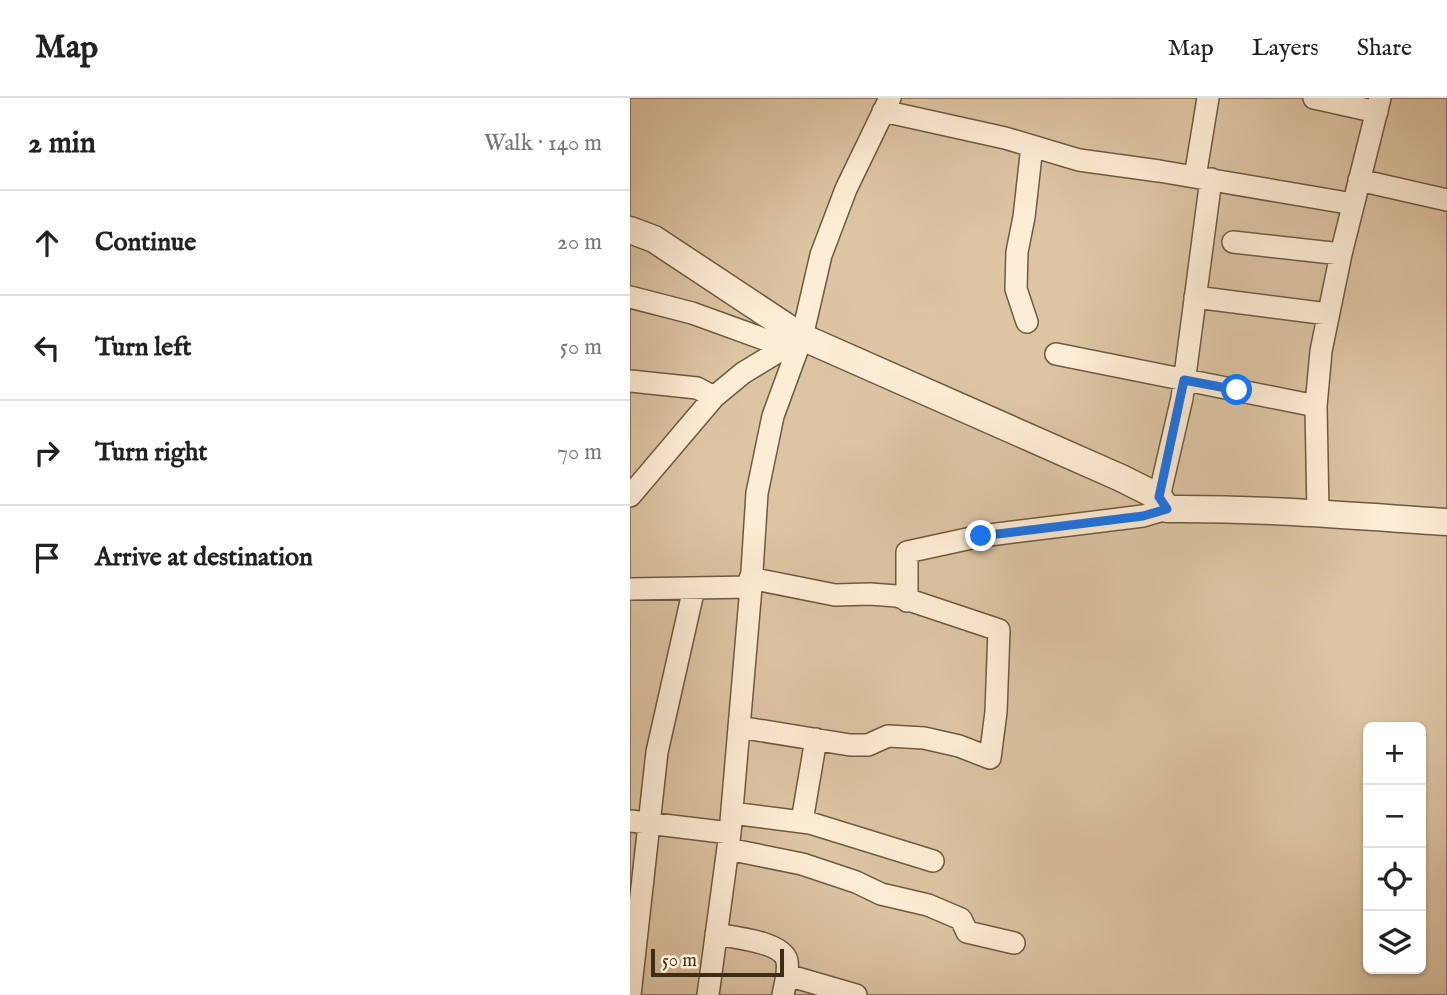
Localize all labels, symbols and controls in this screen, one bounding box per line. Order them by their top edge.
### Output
text: Map [35,27,98,69]
text: Map [1168,33,1214,64]
text: Layers [1252,33,1319,64]
text: Share [1357,33,1412,64]
text: 2 min [28,125,96,163]
text: Walk · 140 m [484,129,602,158]
icon: ahead [28,224,66,262]
text: Continue [95,226,196,259]
text: 20 m [557,228,602,257]
icon: left [28,329,66,367]
text: Turn left [95,331,192,364]
text: 50 m [560,333,602,362]
route start [1221,374,1252,405]
icon: right [28,434,66,472]
text: Turn right [95,436,208,469]
text: 70 m [557,438,602,467]
route end [965,520,996,551]
icon: arrive [28,539,66,577]
text: Arrive at destination [95,541,313,574]
map controls [1363,722,1426,974]
button: + [1363,722,1426,785]
button: − [1363,785,1426,848]
button: locate [1363,848,1426,911]
button: layers [1363,911,1426,974]
scale bar [651,946,784,978]
text: 50 m [662,949,697,973]

